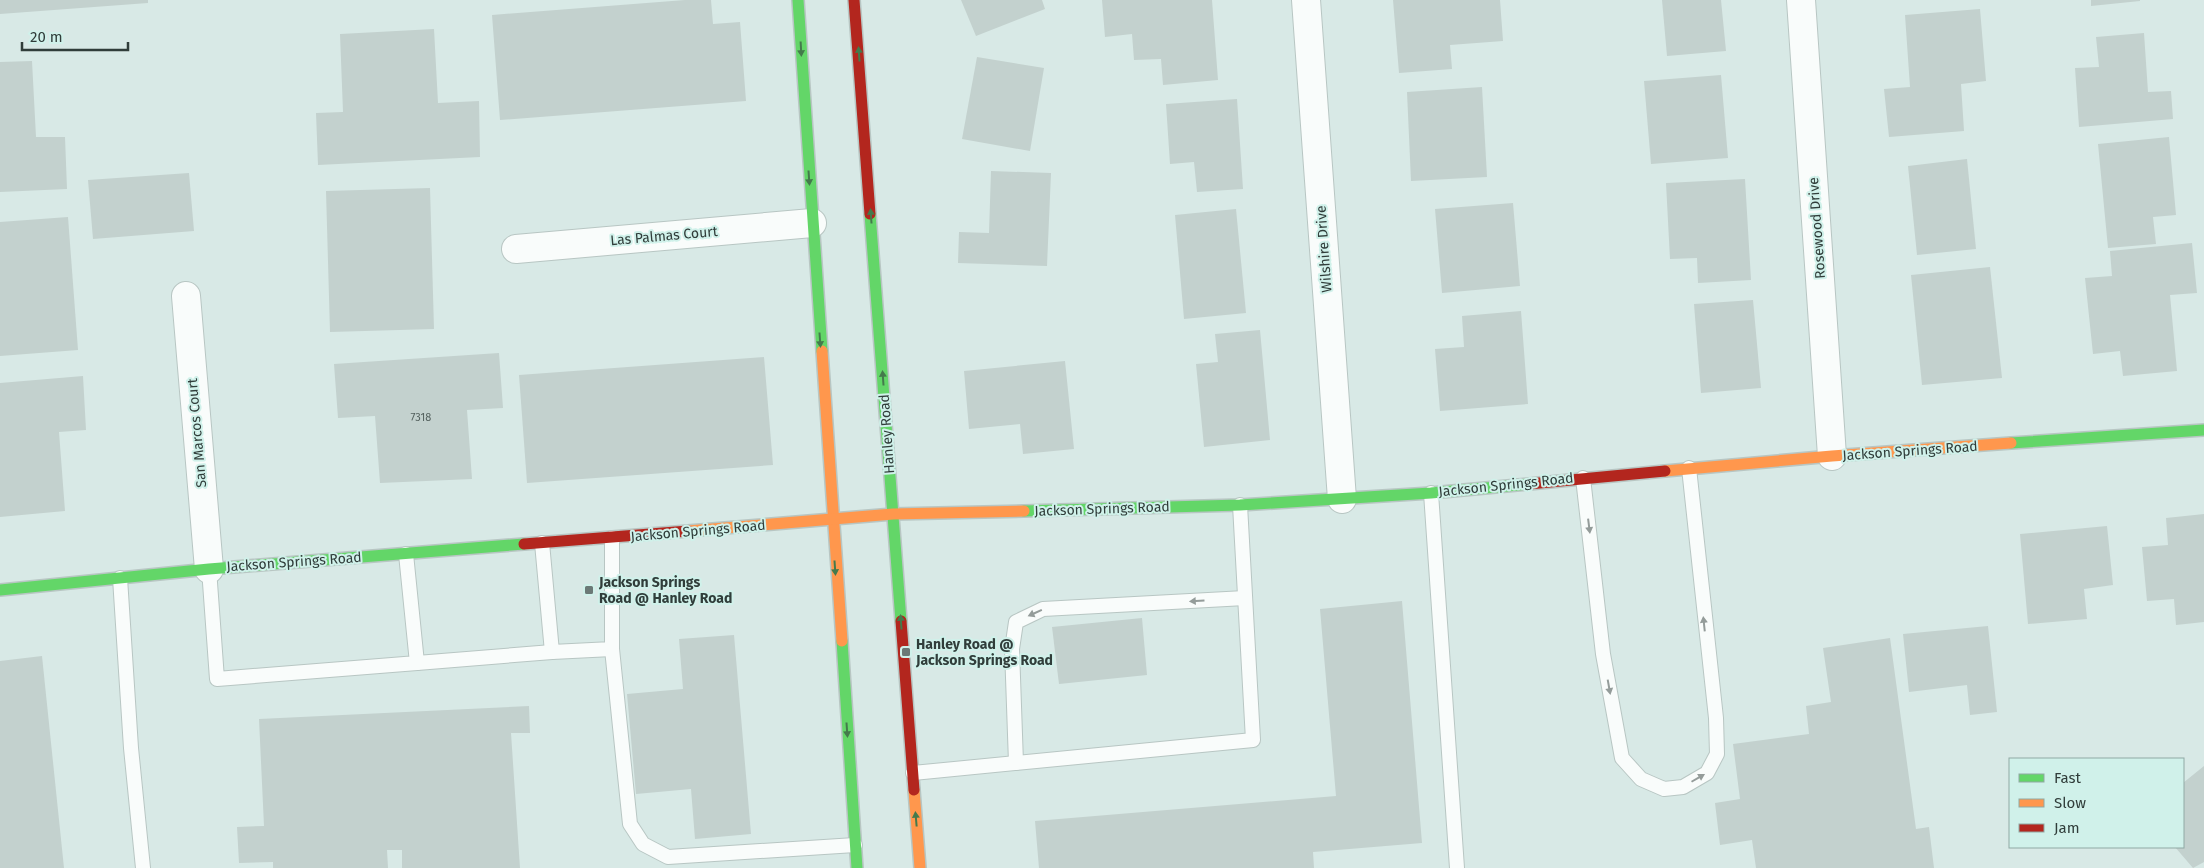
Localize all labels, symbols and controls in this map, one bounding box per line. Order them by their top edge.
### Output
scale bar [22,20,129,52]
text: 20 m [30,28,63,46]
one-way arrow [797,41,805,57]
one-way arrow [854,46,862,62]
one-way arrow [805,170,813,186]
street label: Rosewood Drive [1805,177,1829,279]
street label: Wilshire Drive [1312,205,1336,293]
one-way arrow [867,208,875,224]
street label: Las Palmas Court [610,223,719,249]
one-way arrow [816,332,824,348]
one-way arrow [878,370,886,386]
street label: San Marcos Court [184,377,210,488]
street label: Hanley Road [876,394,898,474]
house number: 7318 [411,411,431,424]
street label: Jackson Springs Road [1842,438,1978,464]
street label: Jackson Springs Road [1438,469,1574,501]
street label: Jackson Springs Road [1034,498,1170,520]
street label: Jackson Springs Road [630,517,766,545]
one-way arrow [1585,518,1593,534]
street label: Jackson Springs Road [226,549,362,575]
one-way arrow [831,561,839,577]
place label: Jackson Springs Road @ Hanley Road [598,574,732,607]
marker: Jackson Springs Road @ Hanley Road [583,584,595,596]
one-way arrow [1188,597,1204,605]
one-way arrow [1028,609,1042,617]
one-way arrow [897,614,905,630]
one-way arrow [1700,616,1708,632]
place label: Hanley Road @ Jackson Springs Road [915,636,1053,669]
marker: Hanley Road @ Jackson Springs Road [900,646,912,658]
one-way arrow [1606,680,1614,696]
one-way arrow [843,723,851,739]
legend [2009,758,2184,848]
text: Fast [2054,769,2081,787]
one-way arrow [1692,774,1705,783]
text: Slow [2054,794,2086,812]
one-way arrow [912,811,920,827]
text: Jam [2054,819,2080,837]

